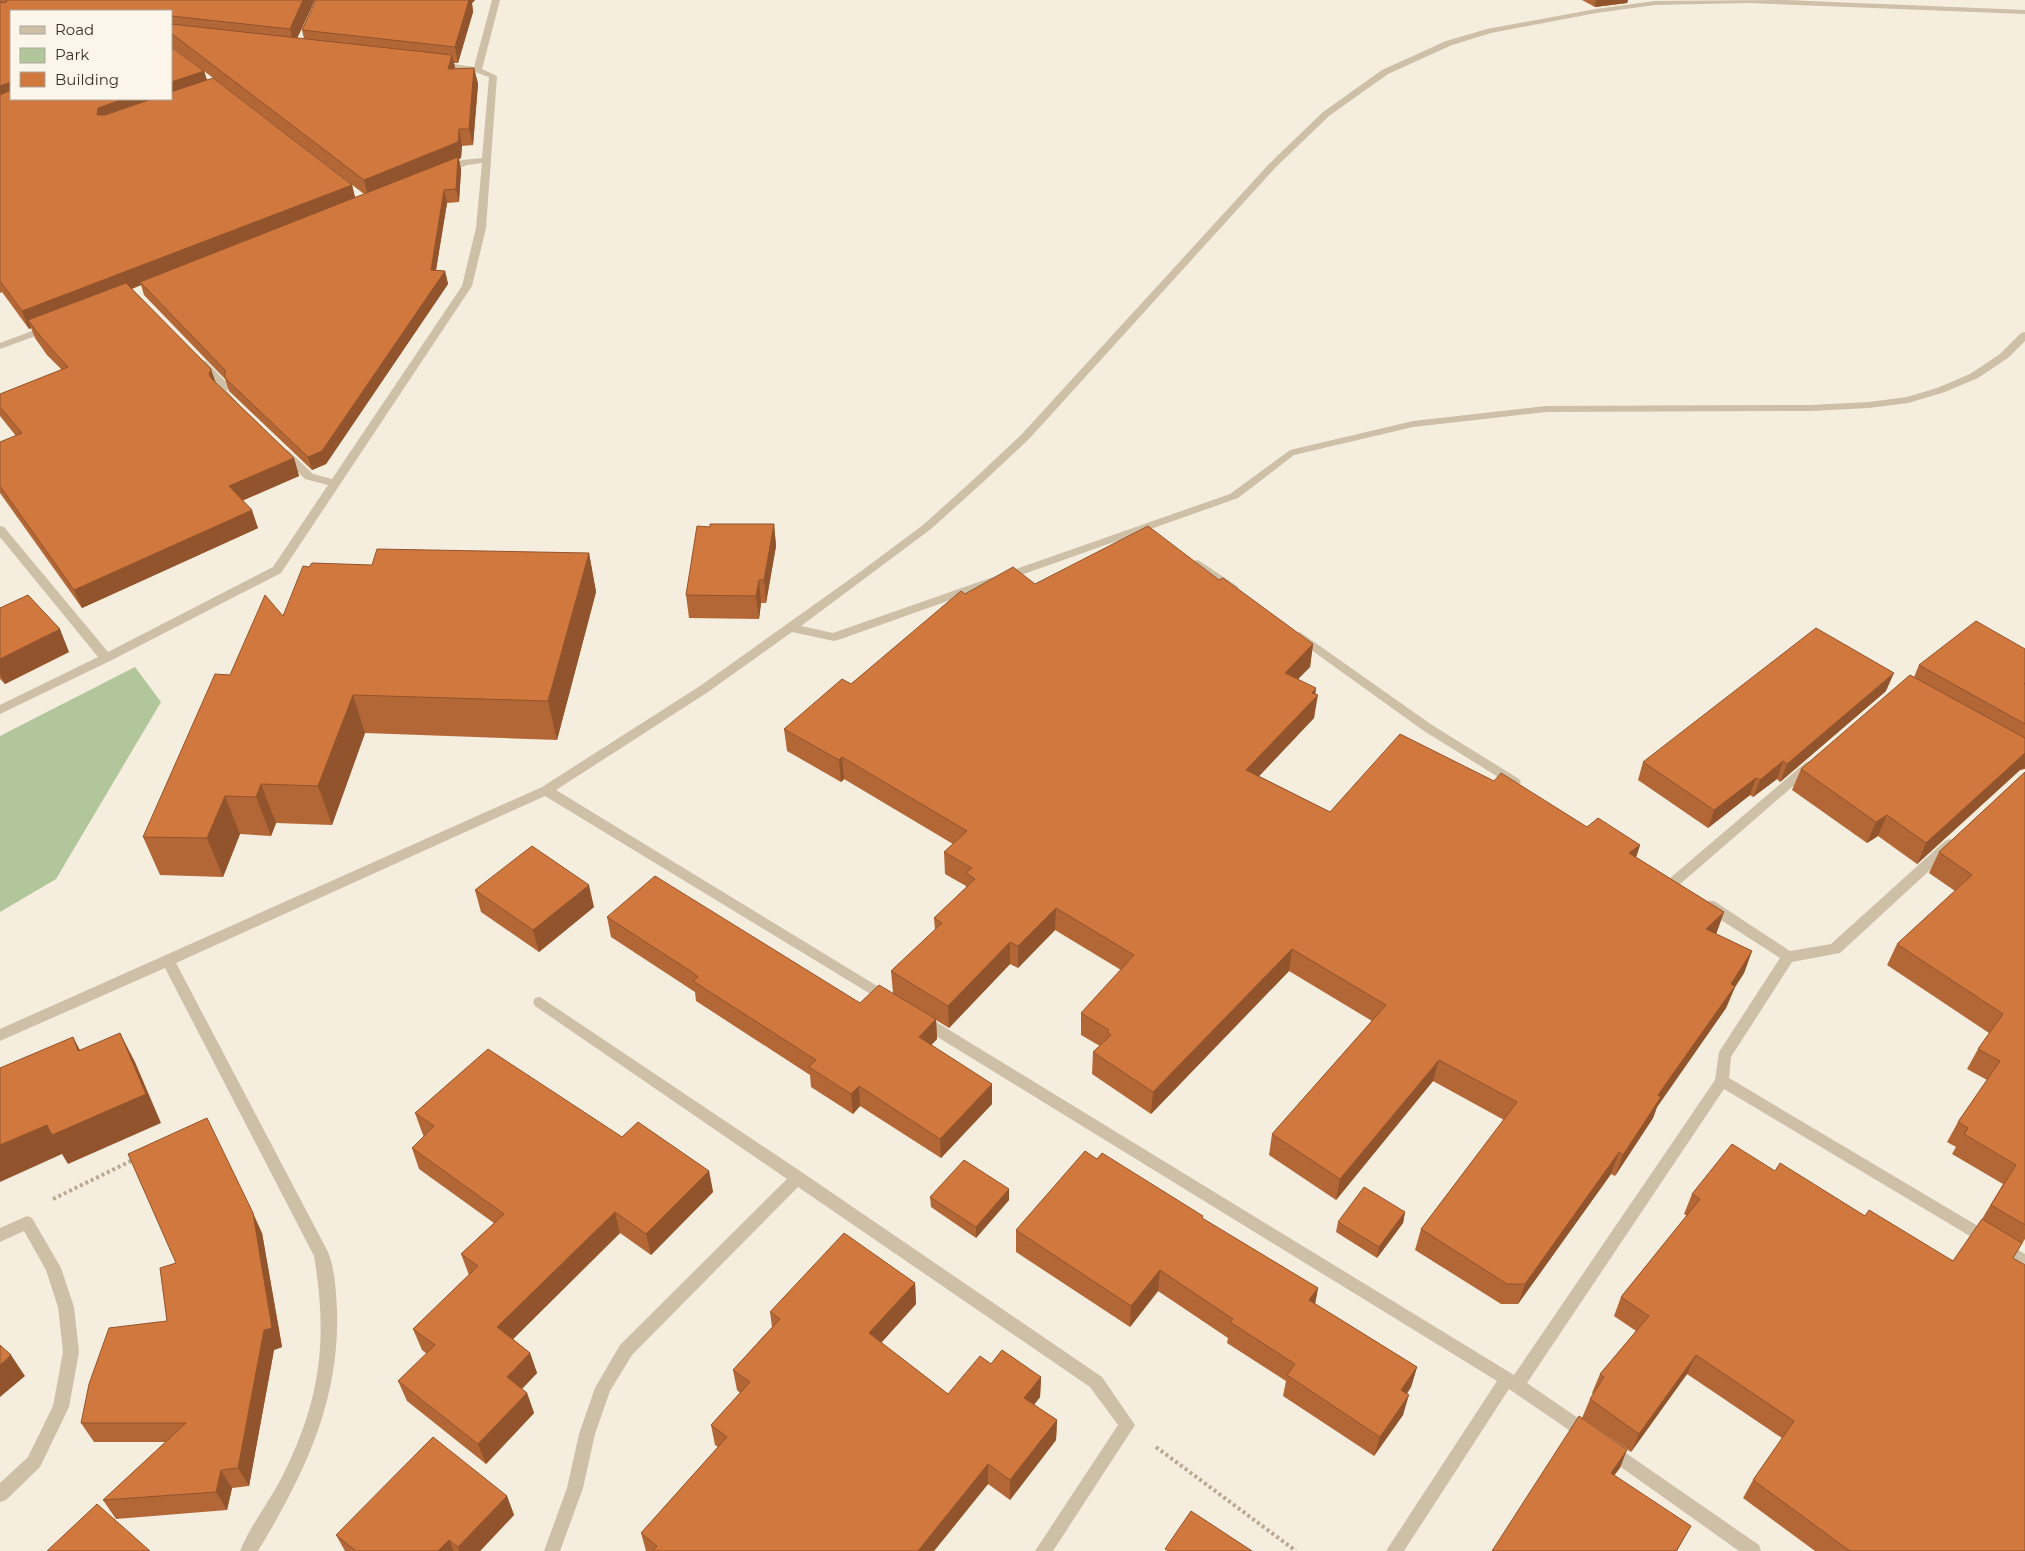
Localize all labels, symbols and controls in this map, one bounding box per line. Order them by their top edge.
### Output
legend [10,10,172,100]
text: Road [55,20,94,39]
text: Park [55,45,89,64]
text: Building [55,70,119,89]

